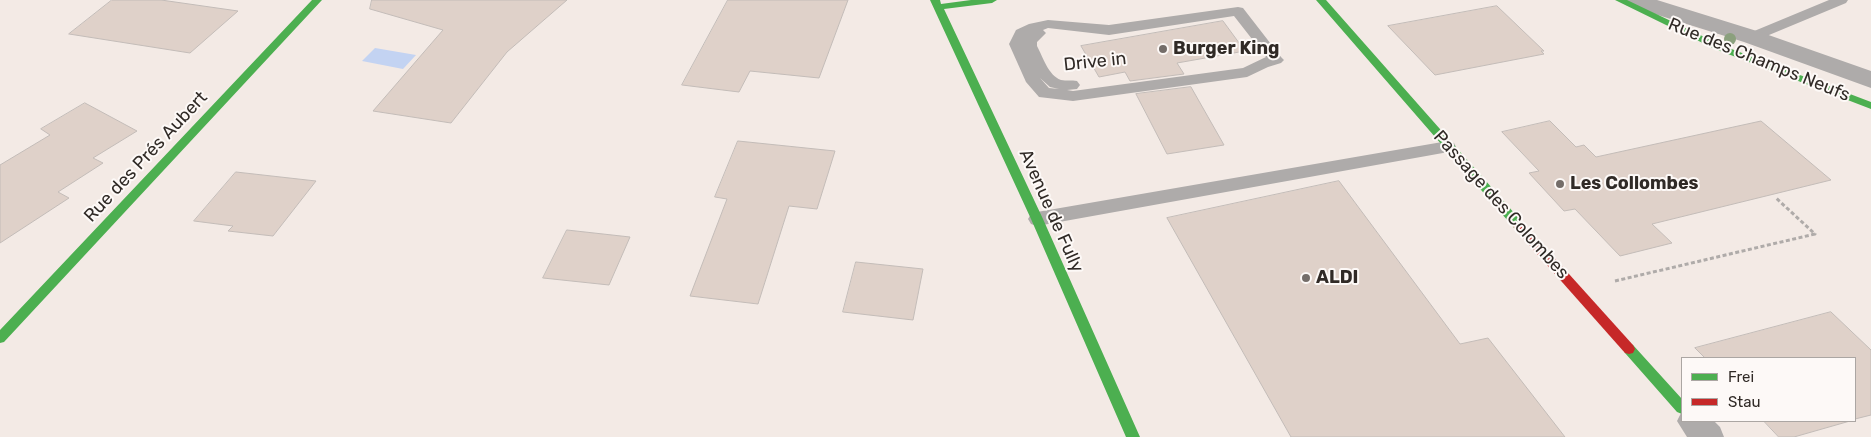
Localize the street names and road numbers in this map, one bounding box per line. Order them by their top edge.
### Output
street label: Rue des Champs Neufs [1665,14,1853,106]
street label: Drive in [1063,48,1127,76]
street label: Rue des Prés Aubert [80,87,212,227]
street label: Passage des Colombes [1429,126,1573,284]
street label: Avenue de Fully [1014,146,1088,276]

